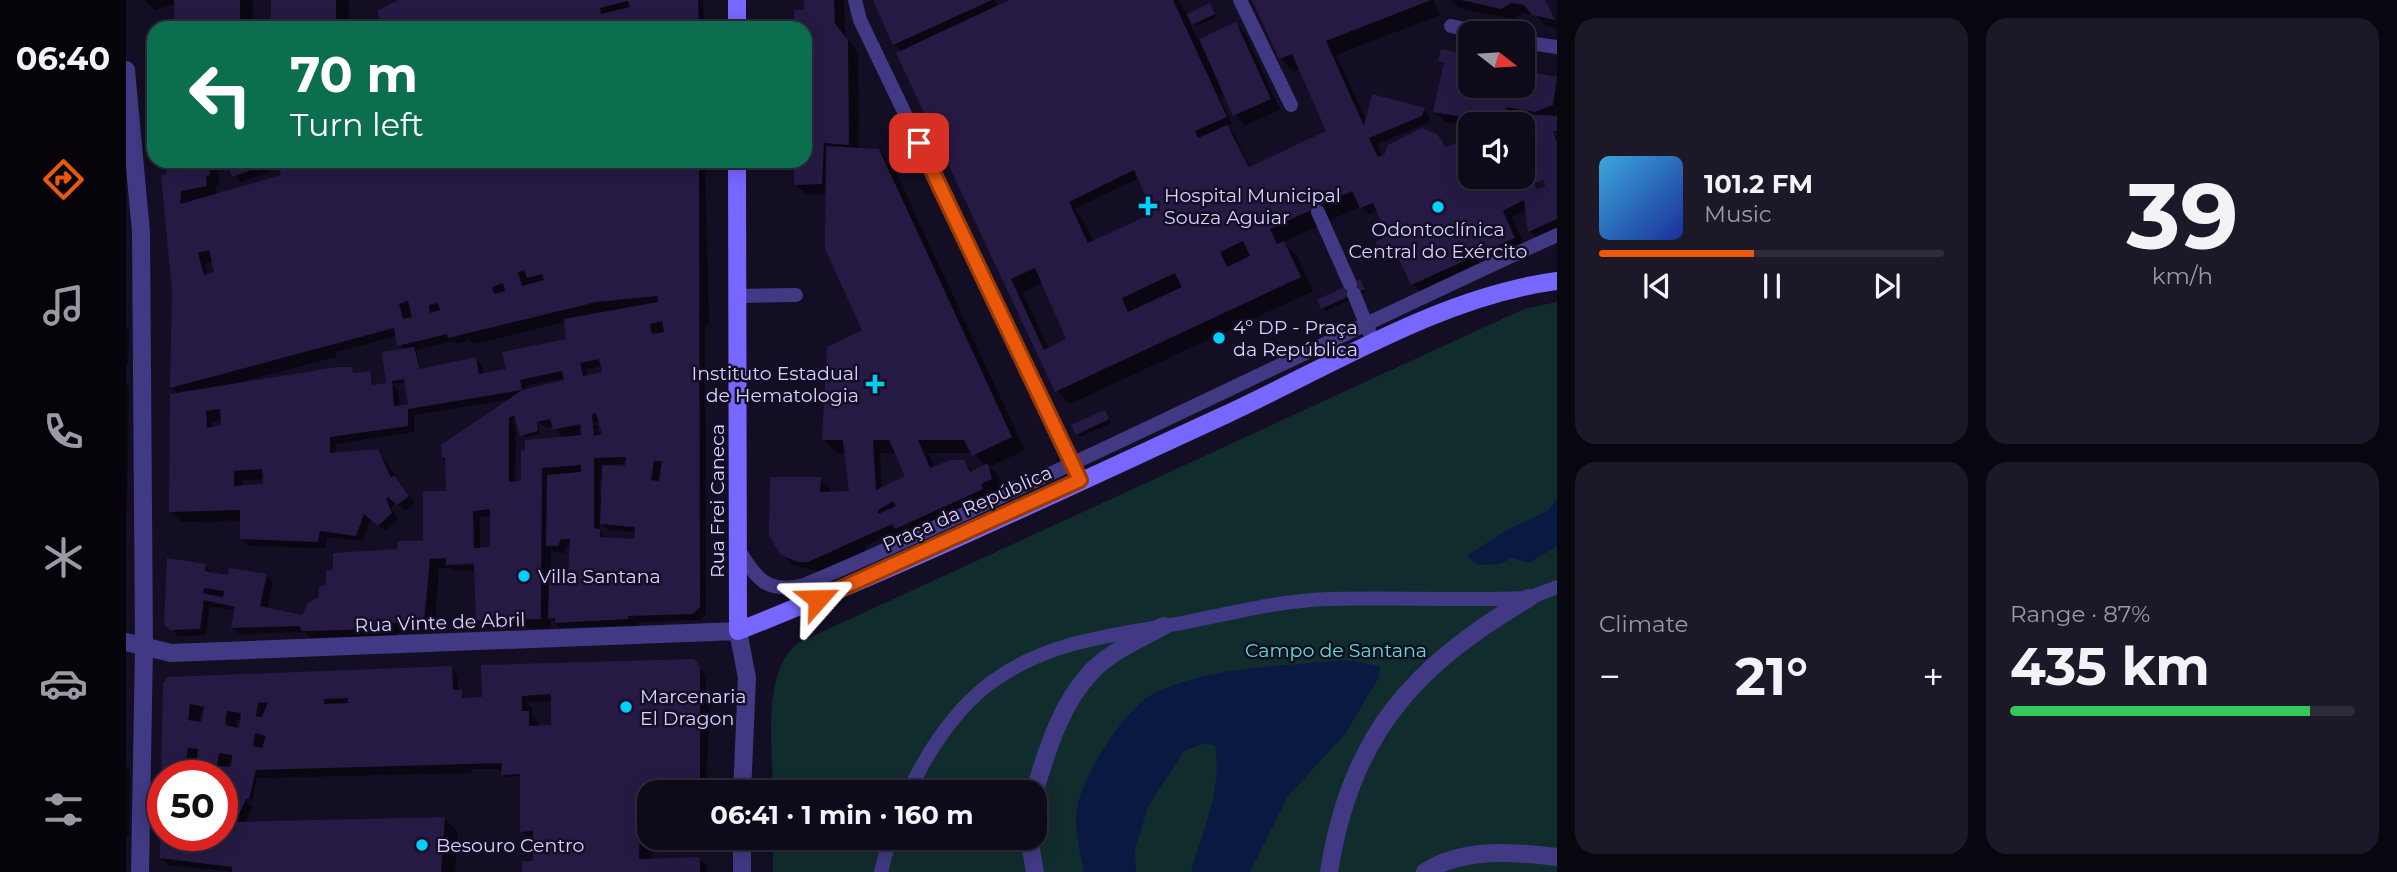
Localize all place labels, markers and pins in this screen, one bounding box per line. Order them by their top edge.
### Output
pin [889,113,949,173]
place label: Hospital Municipal Souza Aguiar [1164,184,1341,229]
marker: Hospital Municipal Souza Aguiar [1138,196,1158,216]
marker: Odontoclínica Central do Exército [1430,199,1446,215]
place label: Odontoclínica Central do Exército [1349,218,1528,263]
place label: 4º DP - Praça da República [1233,316,1358,361]
marker: 4º DP - Praça da República [1211,330,1227,346]
place label: Instituto Estadual de Hematologia [691,362,859,407]
marker: Instituto Estadual de Hematologia [865,374,885,394]
place label: Villa Santana [538,565,661,588]
marker: Villa Santana [516,568,532,584]
place label: Marcenaria El Dragon [640,685,747,730]
marker: Marcenaria El Dragon [618,699,634,715]
place label: Besouro Centro [436,834,584,857]
marker: Besouro Centro [414,837,430,853]

